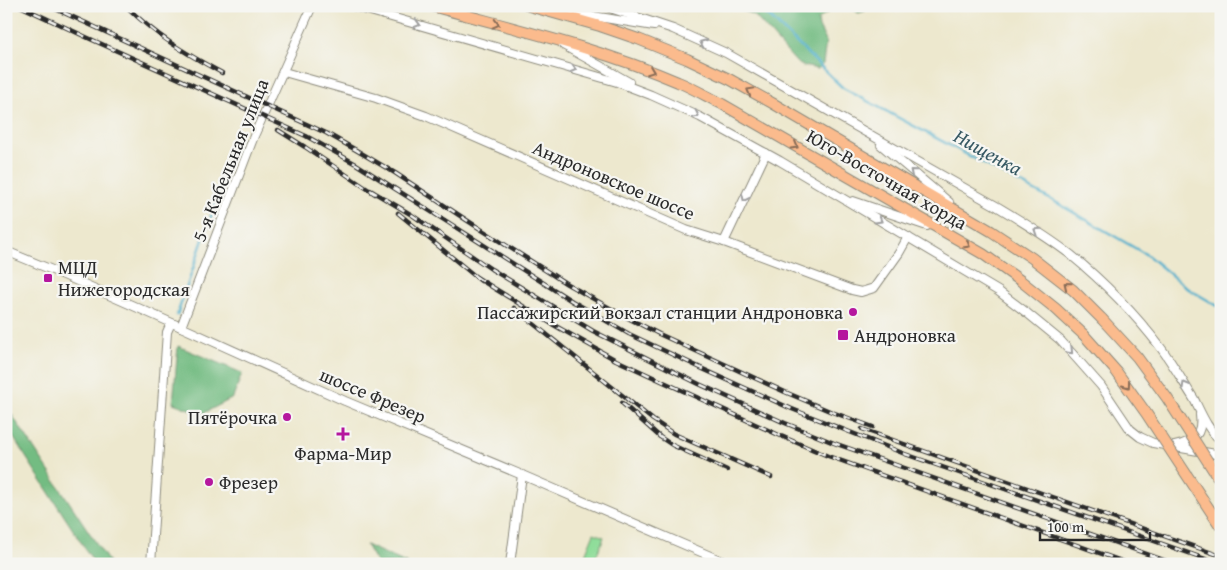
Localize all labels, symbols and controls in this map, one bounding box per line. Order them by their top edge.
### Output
one-way arrow [492,18,500,28]
one-way arrow [412,19,420,29]
one-way arrow [699,38,708,49]
one-way arrow [568,64,576,74]
one-way arrow [647,66,655,76]
street label: 5-я Кабельная улица [185,74,275,246]
one-way arrow [746,87,755,97]
one-way arrow [690,108,699,118]
water label: Нищенка [949,121,1028,183]
street label: Юго-Восточная хорда [801,122,973,236]
street label: Андроновское шоссе [529,133,700,227]
one-way arrow [790,140,799,150]
one-way arrow [910,169,919,178]
one-way arrow [741,192,751,201]
one-way arrow [873,214,882,224]
one-way arrow [1033,228,1043,237]
one-way arrow [961,238,970,248]
place label: МЦД Нижегородская [58,253,190,303]
marker: МЦД Нижегородская [42,272,54,284]
one-way arrow [1064,283,1073,291]
place label: Пассажирский вокзал станции Андроновка [477,298,843,326]
marker: Пассажирский вокзал станции Андроновка [847,306,859,318]
place label: Андроновка [854,321,956,349]
marker: Андроновка [836,328,850,342]
one-way arrow [1064,345,1073,354]
street label: шоссе Фрезер [316,360,430,430]
one-way arrow [1121,379,1129,388]
one-way arrow [1181,381,1191,390]
place label: Пятёрочка [188,403,277,431]
marker: Пятёрочка [281,411,293,423]
marker: Фарма-Мир [337,428,349,440]
place label: Фарма-Мир [294,439,392,467]
place label: Фрезер [219,468,278,496]
marker: Фрезер [203,476,215,488]
scale bar [1040,510,1150,542]
text: 100 m [1047,516,1085,537]

